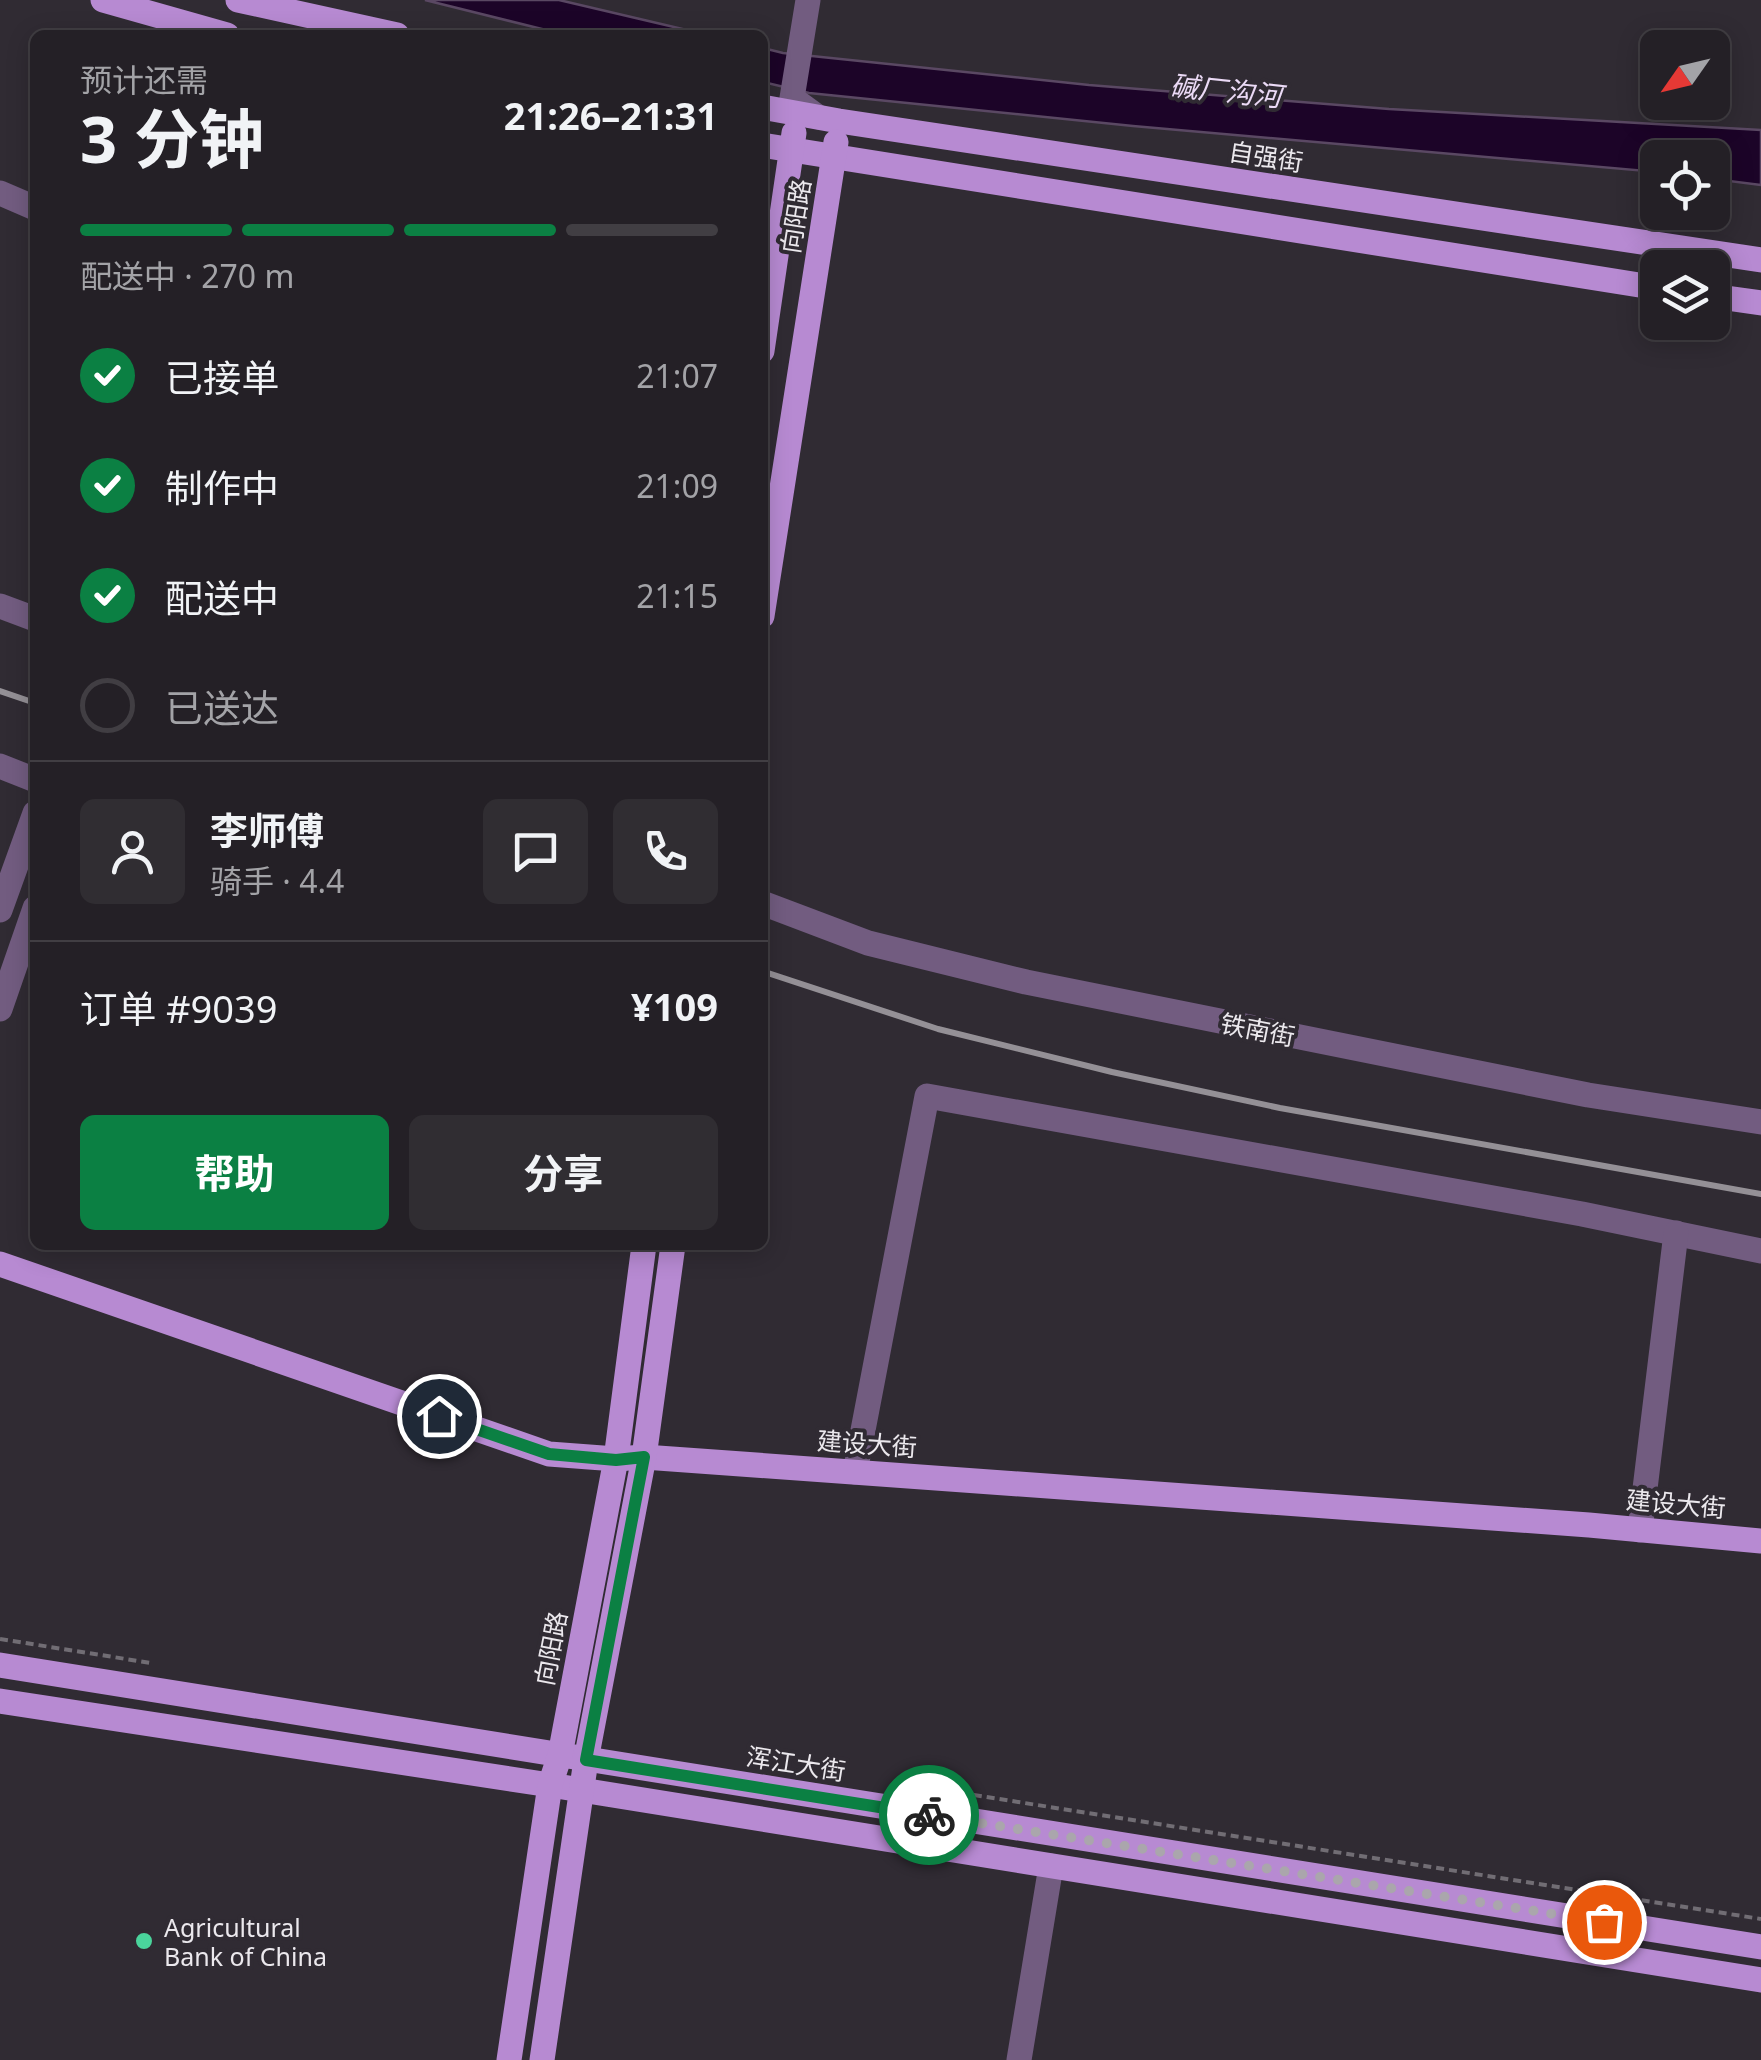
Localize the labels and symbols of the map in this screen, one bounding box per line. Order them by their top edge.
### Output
north arrow [1640,30,1730,120]
water label: 碱厂沟河 [1168,65,1289,115]
street label: 自强街 [1226,133,1306,179]
street label: 向阳路 [772,176,818,256]
street label: 铁南街 [1218,1005,1298,1053]
pin [397,1374,482,1459]
street label: 建设大街 [816,1423,918,1463]
street label: 建设大街 [1625,1482,1727,1524]
street label: 向阳路 [526,1608,574,1688]
street label: 浑江大街 [744,1738,848,1788]
courier [879,1765,979,1865]
pin [1562,1880,1647,1965]
place label: Agricultural Bank of China [164,1910,327,1973]
marker: Agricultural Bank of China [133,1930,155,1952]

